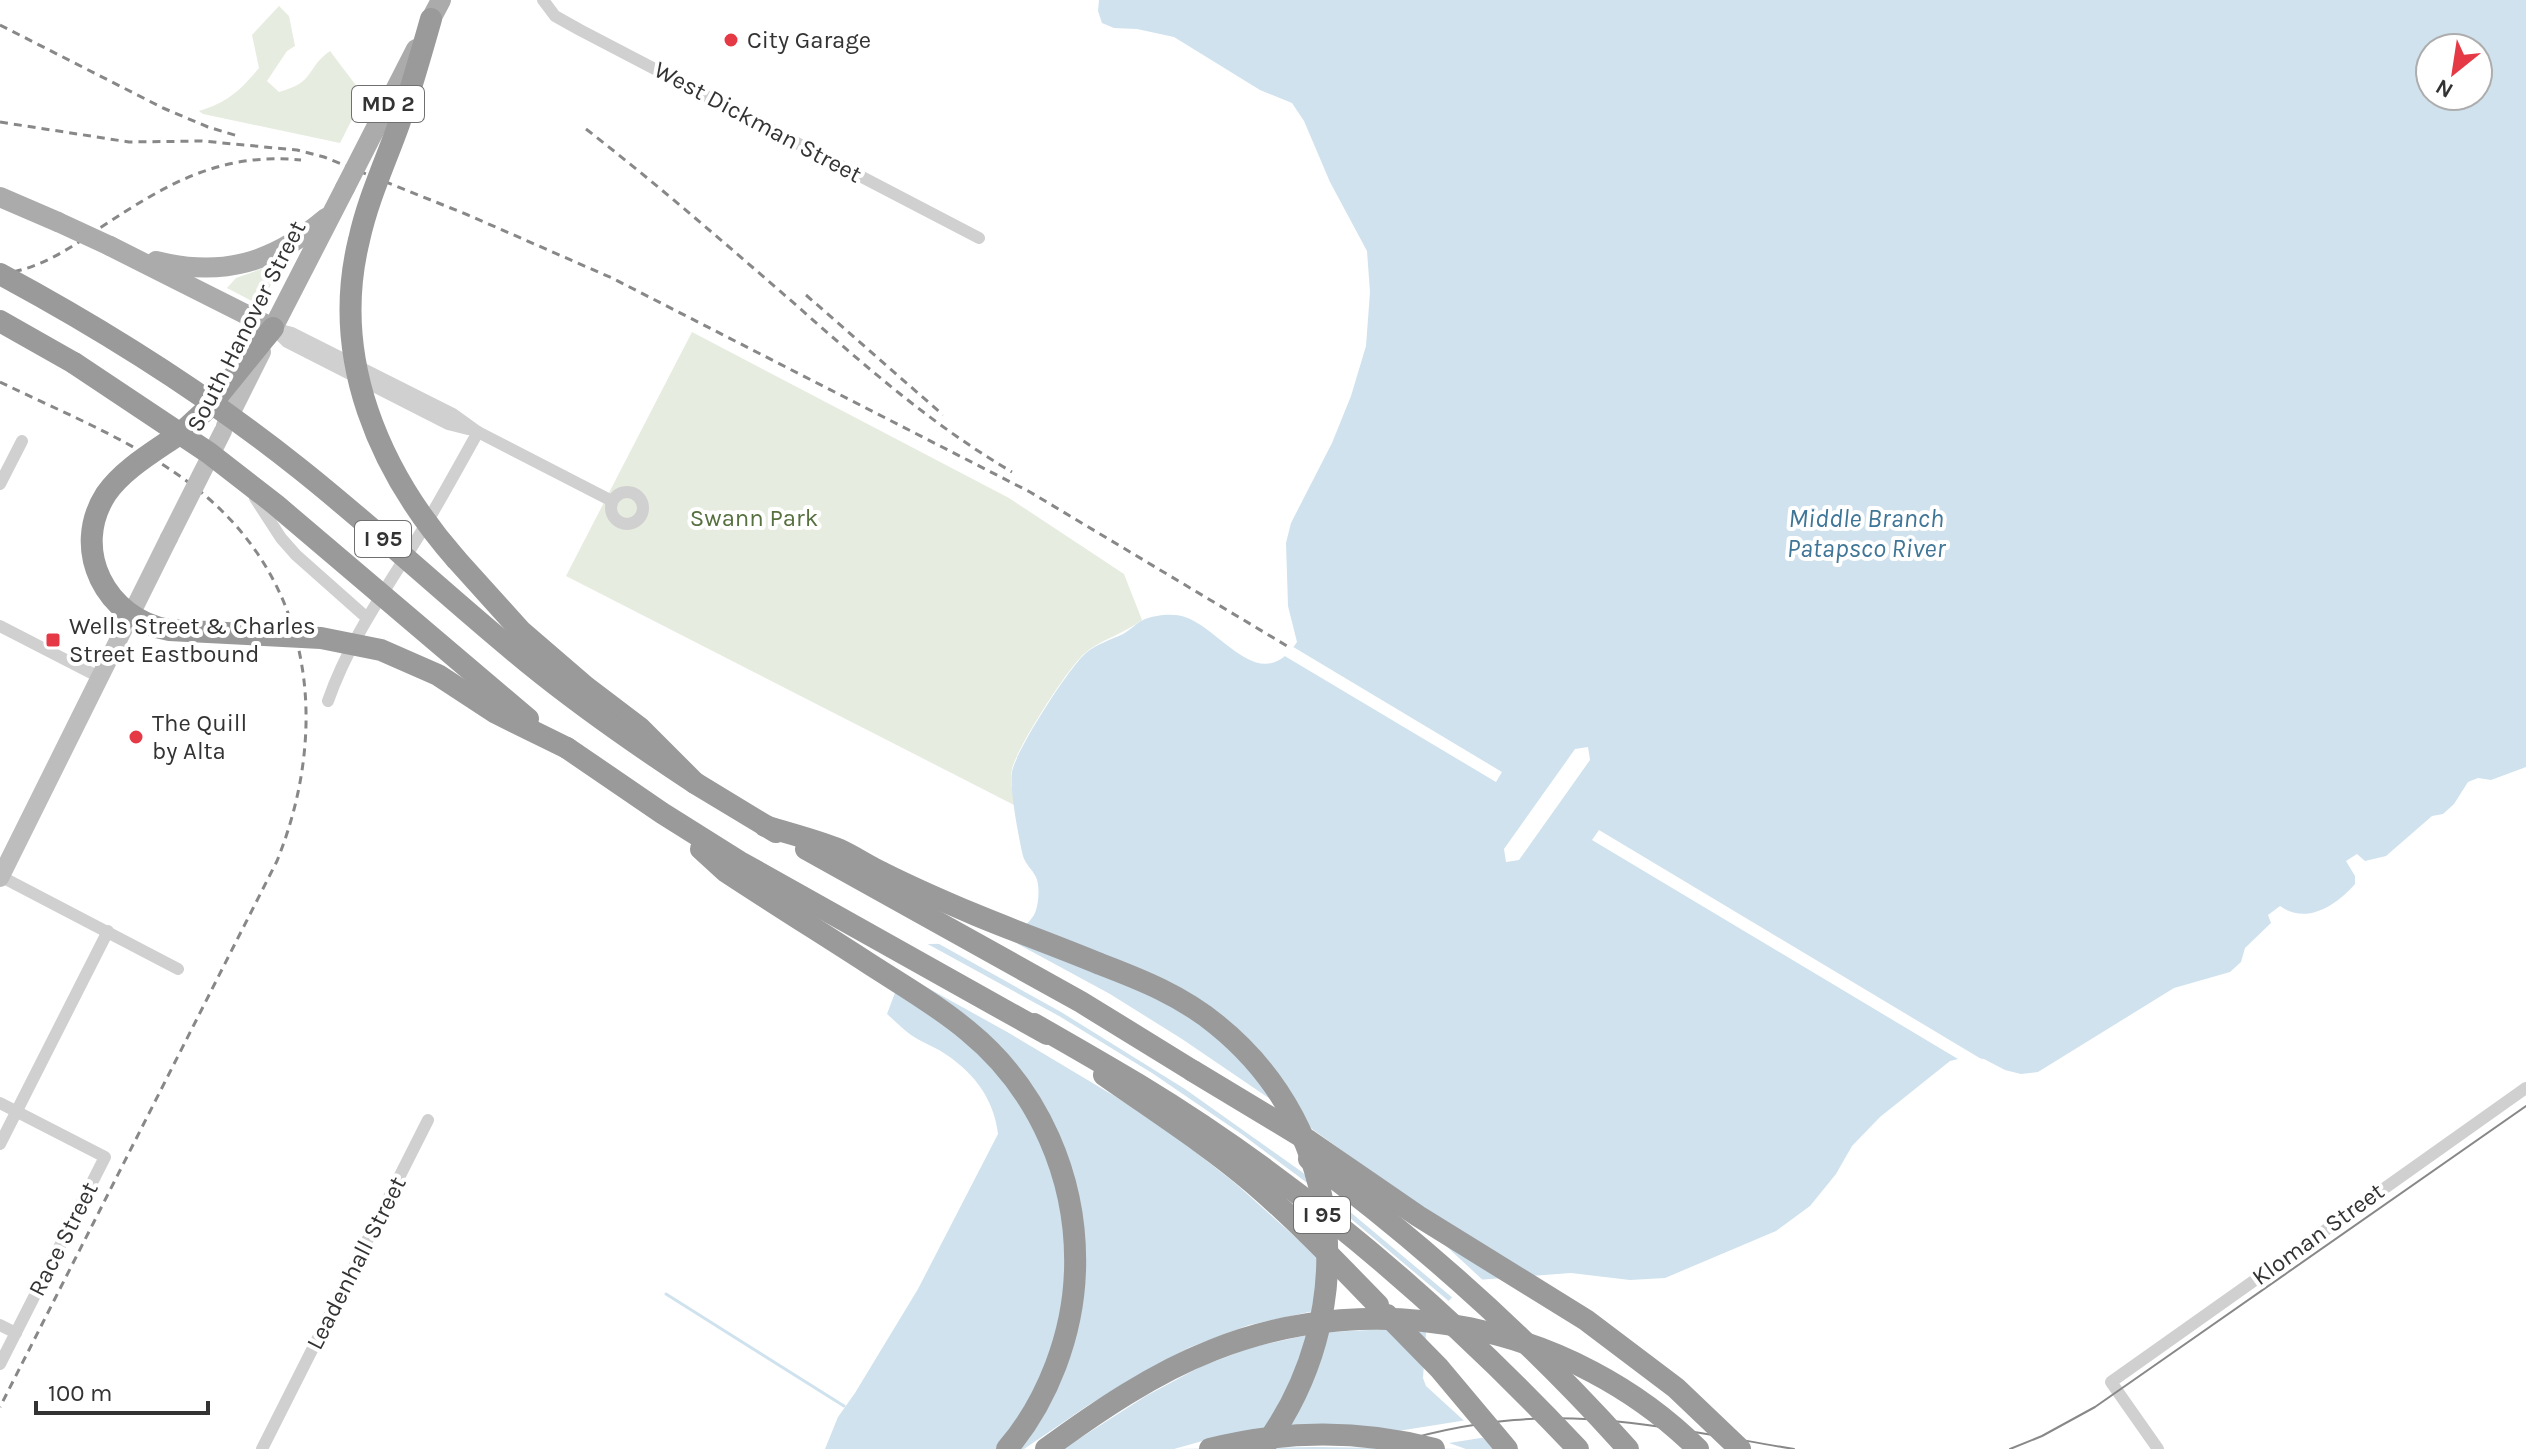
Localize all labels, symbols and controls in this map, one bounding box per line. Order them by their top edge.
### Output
place label: City Garage [747,26,871,54]
marker: City Garage [722,31,740,49]
north arrow [2414,32,2494,112]
street label: West Dickman Street [649,55,867,189]
text: N [2431,73,2458,104]
road number: MD 2 [352,86,424,122]
street label: South Hanover Street [181,216,311,436]
water label: Middle Branch Patapsco River [1787,503,1946,564]
park label: Swann Park [690,504,818,532]
road number: I 95 [355,521,411,557]
place label: Wells Street & Charles Street Eastbound [69,612,316,668]
marker: Wells Street & Charles Street Eastbound [44,631,62,649]
place label: The Quill by Alta [152,709,247,765]
marker: The Quill by Alta [127,728,145,746]
street label: Leadenhall Street [300,1172,412,1354]
street label: Race Street [22,1177,104,1301]
street label: Kloman Street [2247,1177,2389,1291]
road number: I 95 [1294,1197,1350,1233]
scale bar [36,1365,208,1415]
text: 100 m [48,1379,113,1407]

